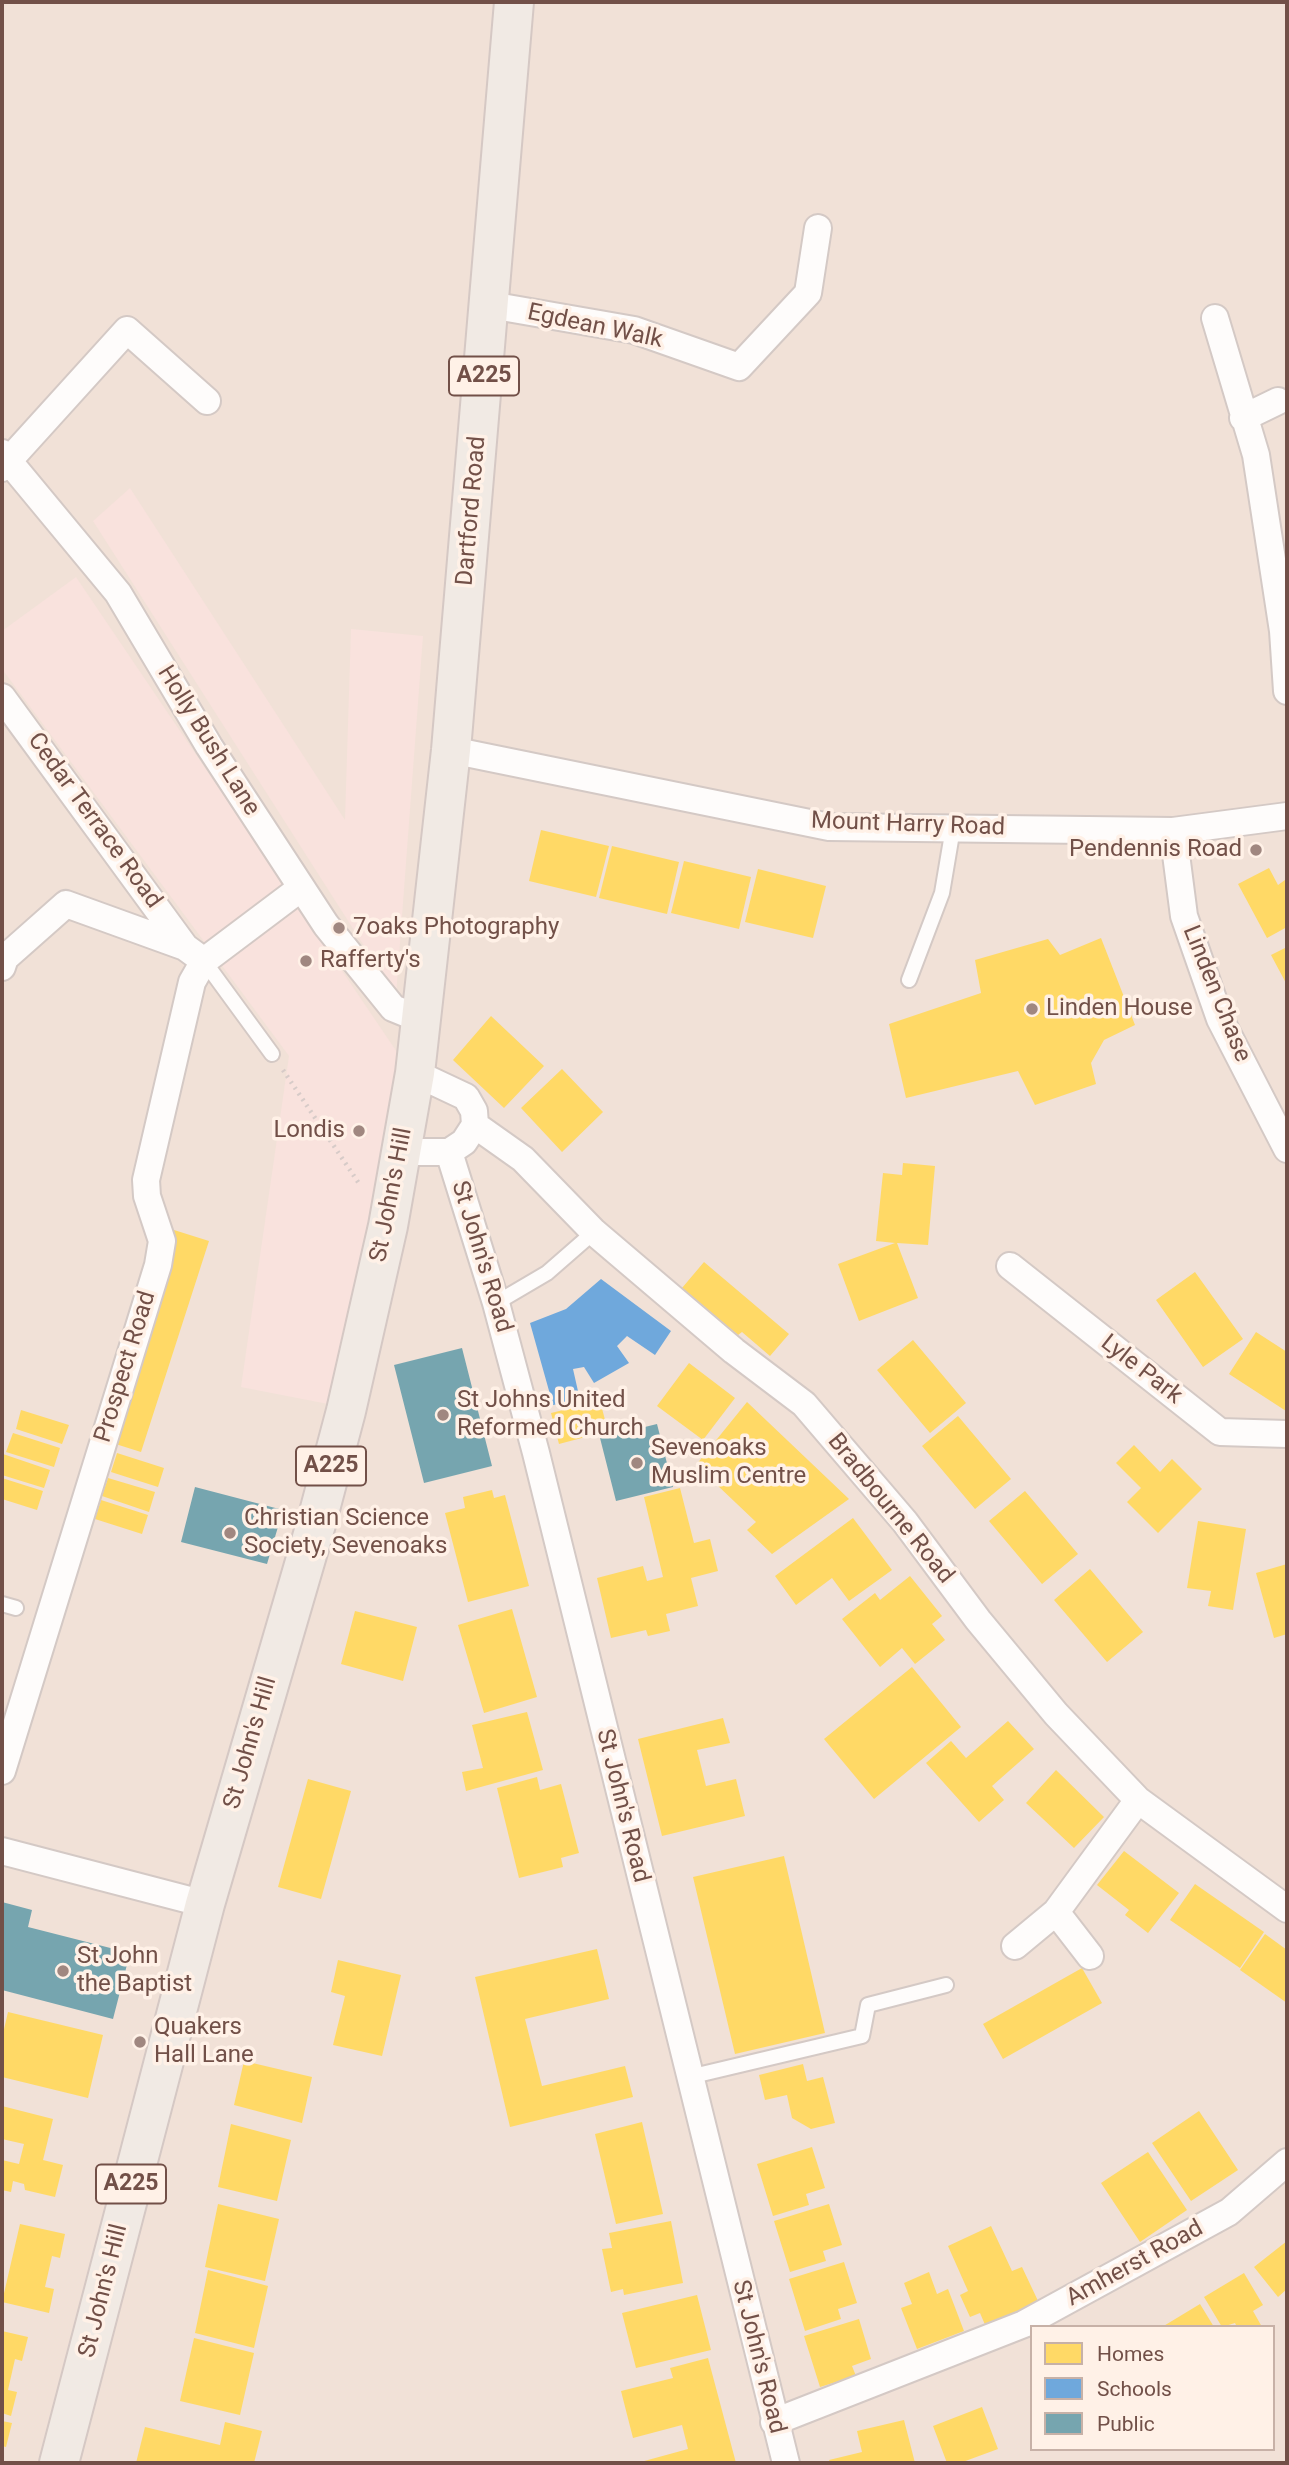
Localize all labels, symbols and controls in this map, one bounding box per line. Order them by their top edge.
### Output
street label: Egdean Walk [525,299,665,355]
road number: A225 [449,356,519,396]
street label: Dartford Road [451,435,493,587]
street label: Holly Bush Lane [150,661,266,821]
street label: Cedar Terrace Road [21,728,167,914]
street label: Mount Harry Road [811,807,1005,843]
place label: Pendennis Road [1069,836,1242,864]
marker: Pendennis Road [1248,842,1264,858]
place label: 7oaks Photography [353,914,559,942]
marker: 7oaks Photography [331,920,347,936]
street label: Linden Chase [1176,922,1256,1066]
place label: Rafferty's [320,947,421,975]
marker: Rafferty's [298,953,314,969]
place label: Linden House [1046,995,1193,1023]
marker: Linden House [1024,1001,1040,1017]
place label: Londis [273,1117,345,1145]
marker: Londis [351,1123,367,1139]
street label: St John's Hill [365,1125,419,1265]
street label: St John's Road [444,1178,518,1336]
street label: Prospect Road [89,1288,163,1446]
street label: Lyle Park [1094,1329,1188,1411]
place label: St Johns United Reformed Church [457,1387,644,1443]
marker: St Johns United Reformed Church [435,1407,451,1423]
street label: Bradbourne Road [821,1428,959,1590]
place label: Sevenoaks Muslim Centre [651,1435,806,1491]
road number: A225 [296,1446,366,1485]
marker: Sevenoaks Muslim Centre [629,1455,645,1471]
place label: Christian Science Society, Sevenoaks [244,1505,447,1561]
marker: Christian Science Society, Sevenoaks [222,1525,238,1541]
street label: St John's Hill [218,1673,284,1813]
street label: St John's Road [589,1726,655,1886]
place label: St John the Baptist [77,1943,192,1999]
marker: St John the Baptist [55,1963,71,1979]
place label: Quakers Hall Lane [154,2014,254,2070]
marker: Quakers Hall Lane [132,2034,148,2050]
road number: A225 [96,2164,166,2204]
street label: Amherst Road [1062,2215,1208,2313]
street label: St John's Hill [74,2221,134,2361]
street label: St John's Road [725,2277,791,2437]
legend [1030,2325,1275,2451]
text: Homes [1097,2342,1164,2366]
text: Schools [1097,2377,1172,2401]
text: Public [1097,2412,1155,2436]

